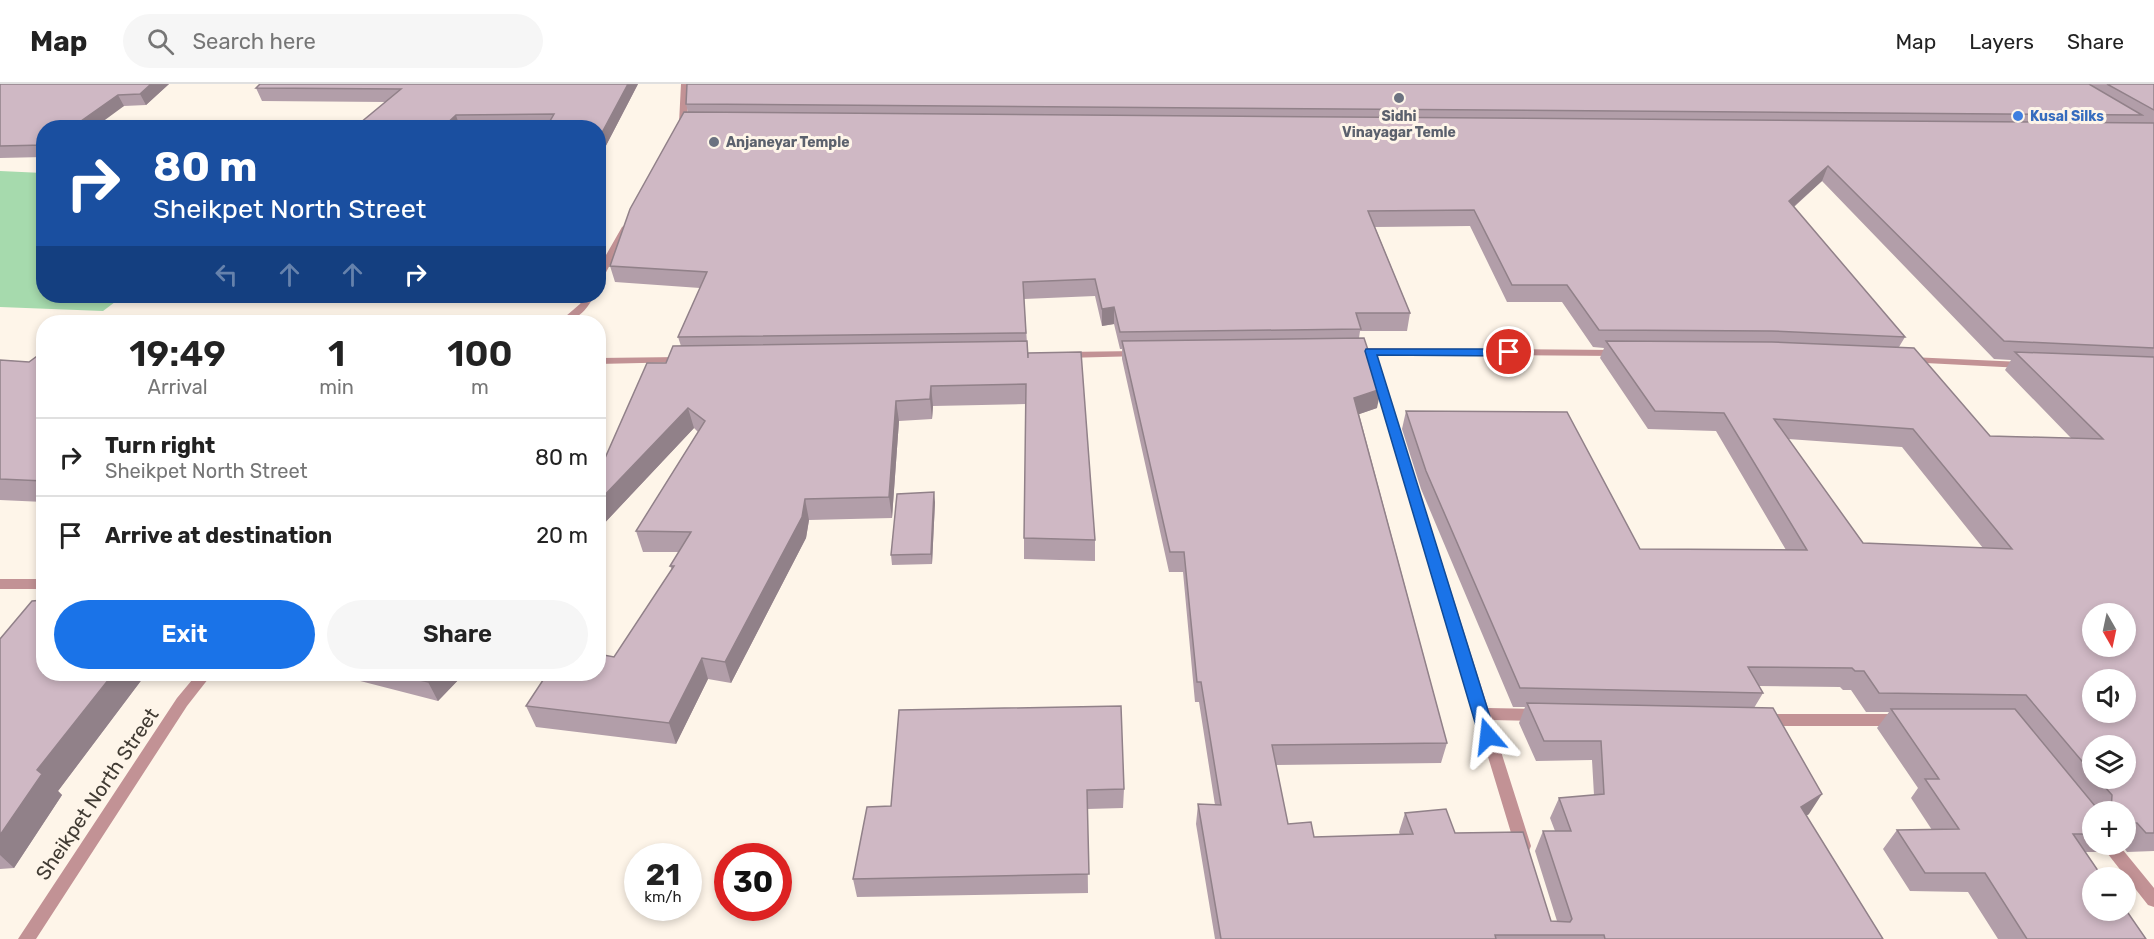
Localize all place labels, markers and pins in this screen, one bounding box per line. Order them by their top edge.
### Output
marker: Sidhi Vinayagar Temle [1392,91,1406,105]
place label: Sidhi Vinayagar Temle [1342,108,1456,141]
place label: Kusal Silks [2030,108,2104,125]
marker: Kusal Silks [2011,109,2025,123]
place label: Anjaneyar Temple [726,134,849,151]
marker: Anjaneyar Temple [707,135,721,149]
pin [1483,326,1534,377]

